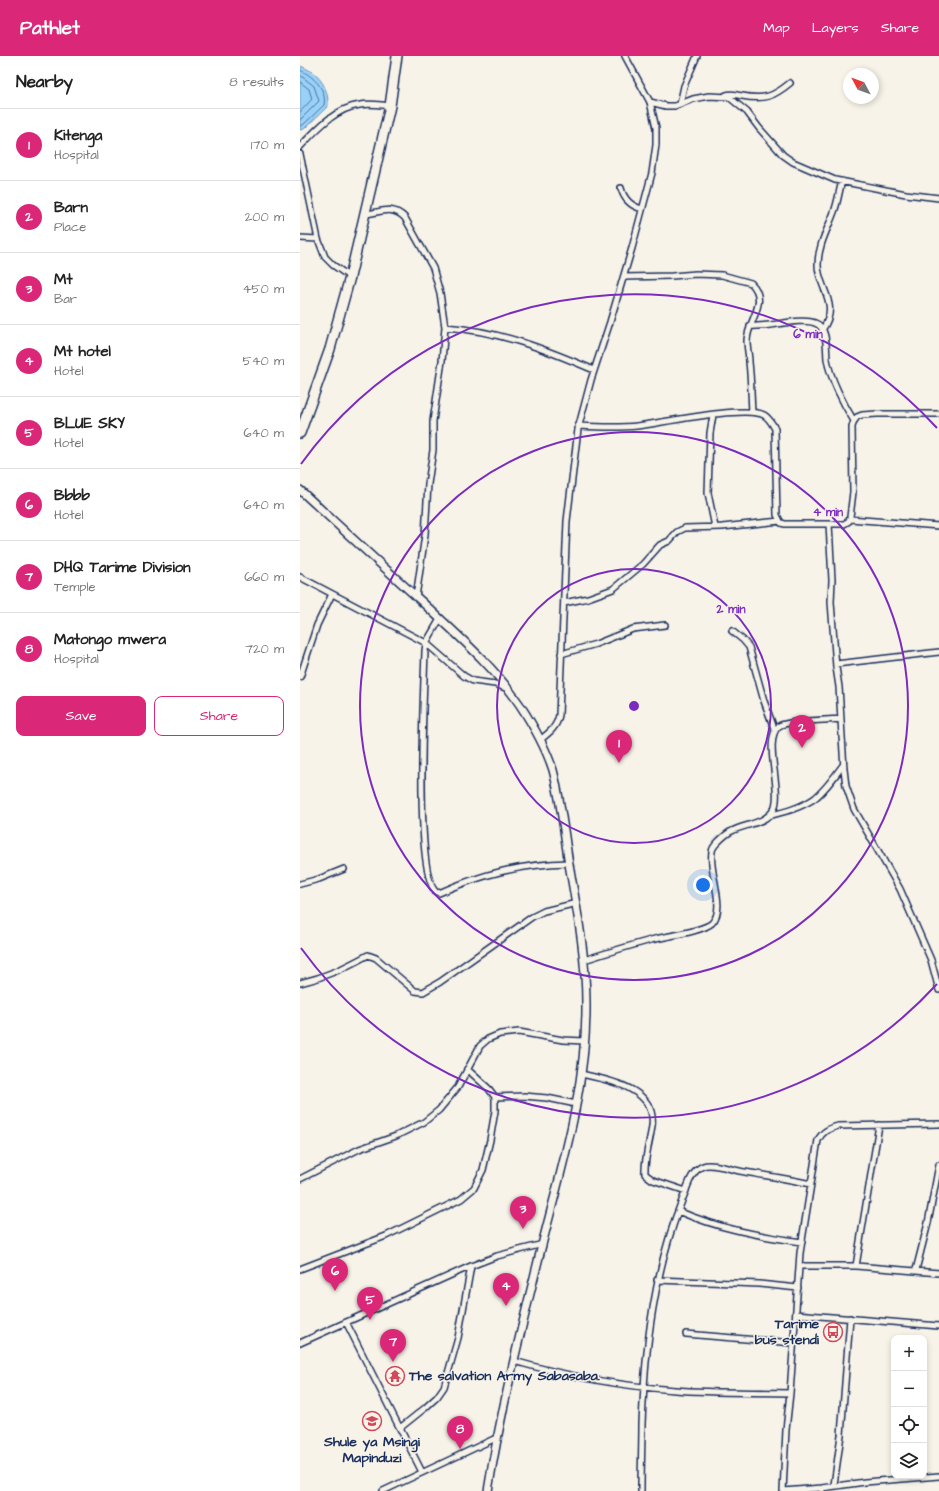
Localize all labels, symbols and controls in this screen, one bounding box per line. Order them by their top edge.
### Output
text: Pathlet [20,15,80,42]
text: Map [763,18,790,38]
text: Layers [812,18,859,38]
text: Share [881,18,919,38]
north arrow [843,68,879,104]
text: Nearby [16,70,73,94]
text: 8 results [229,73,284,91]
text: Kitenga [54,125,102,146]
text: 1 [28,136,30,154]
text: 170 m [251,136,284,154]
text: Hospital [54,146,99,164]
text: Barn [54,197,88,218]
text: 2 [25,208,33,226]
text: 200 m [245,208,284,226]
text: Place [54,218,86,236]
text: Mt [54,269,72,290]
text: 3 [26,280,32,298]
text: 450 m [242,280,284,298]
text: Bar [54,290,77,308]
text: 6 min [793,326,823,343]
text: Mt hotel [54,341,111,362]
text: 4 [25,352,33,370]
text: 540 m [242,352,284,370]
text: Hotel [54,362,84,380]
text: BLUE SKY [54,413,125,434]
text: 5 [24,424,34,442]
text: 640 m [243,424,284,442]
text: Hotel [54,434,84,452]
text: Bbbb [54,485,90,506]
text: 6 [25,496,33,514]
text: 640 m [243,496,284,514]
text: 4 min [813,504,843,521]
text: Hotel [54,506,84,524]
text: DHQ Tarime Division [54,557,191,578]
text: 7 [25,568,33,586]
text: 660 m [244,568,284,586]
text: Temple [54,578,96,596]
text: 2 min [716,601,745,618]
text: Matongo mwera [54,629,166,650]
text: 8 [25,640,33,658]
text: 720 m [245,640,284,658]
text: Hospital [54,650,99,668]
button: Save [16,696,146,736]
button: Share [154,696,284,736]
centre of rings [627,699,641,713]
pin: 2 [789,715,815,748]
pin: 1 [606,730,632,763]
your location [693,875,713,895]
pin: 3 [510,1196,536,1229]
pin: 6 [322,1258,348,1291]
pin: 4 [493,1273,519,1306]
pin: 5 [357,1287,383,1320]
place label: Tarime bus stendi [755,1314,820,1350]
bus stop icon: Tarime bus stendi [822,1321,844,1343]
pin: 7 [380,1329,406,1362]
map controls [891,1335,927,1479]
button: + [891,1335,927,1371]
temple icon: The salvation Army Sabasaba. [384,1365,406,1387]
place label: The salvation Army Sabasaba. [408,1366,600,1386]
button: − [891,1371,927,1407]
button: locate [891,1407,927,1443]
school or university icon: Shule ya Msingi Mapinduzi [361,1410,383,1432]
pin: 8 [447,1416,473,1449]
place label: Shule ya Msingi Mapinduzi [323,1432,421,1468]
button: layers [891,1443,927,1479]

